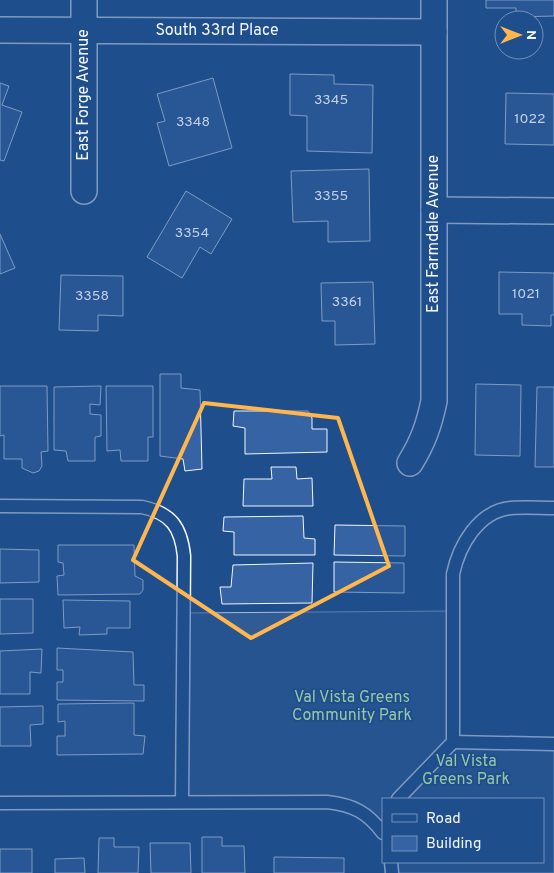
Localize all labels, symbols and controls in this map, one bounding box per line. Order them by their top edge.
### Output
north arrow [494,10,544,60]
street label: South 33rd Place [155,21,279,41]
street label: East Forge Avenue [74,29,94,161]
text: N [522,30,539,40]
house number: 3345 [314,92,348,109]
house number: 1022 [514,111,546,128]
house number: 3348 [176,114,210,131]
street label: East Farmdale Avenue [424,155,444,313]
house number: 3355 [314,188,348,205]
house number: 3354 [175,225,209,242]
house number: 1021 [512,286,540,303]
house number: 3358 [75,288,109,305]
house number: 3361 [332,294,362,311]
park label: Val Vista Greens Community Park [292,688,412,726]
park label: Val Vista Greens Park [422,752,510,790]
legend [382,798,544,863]
text: Road [426,810,461,829]
text: Building [426,835,481,854]

